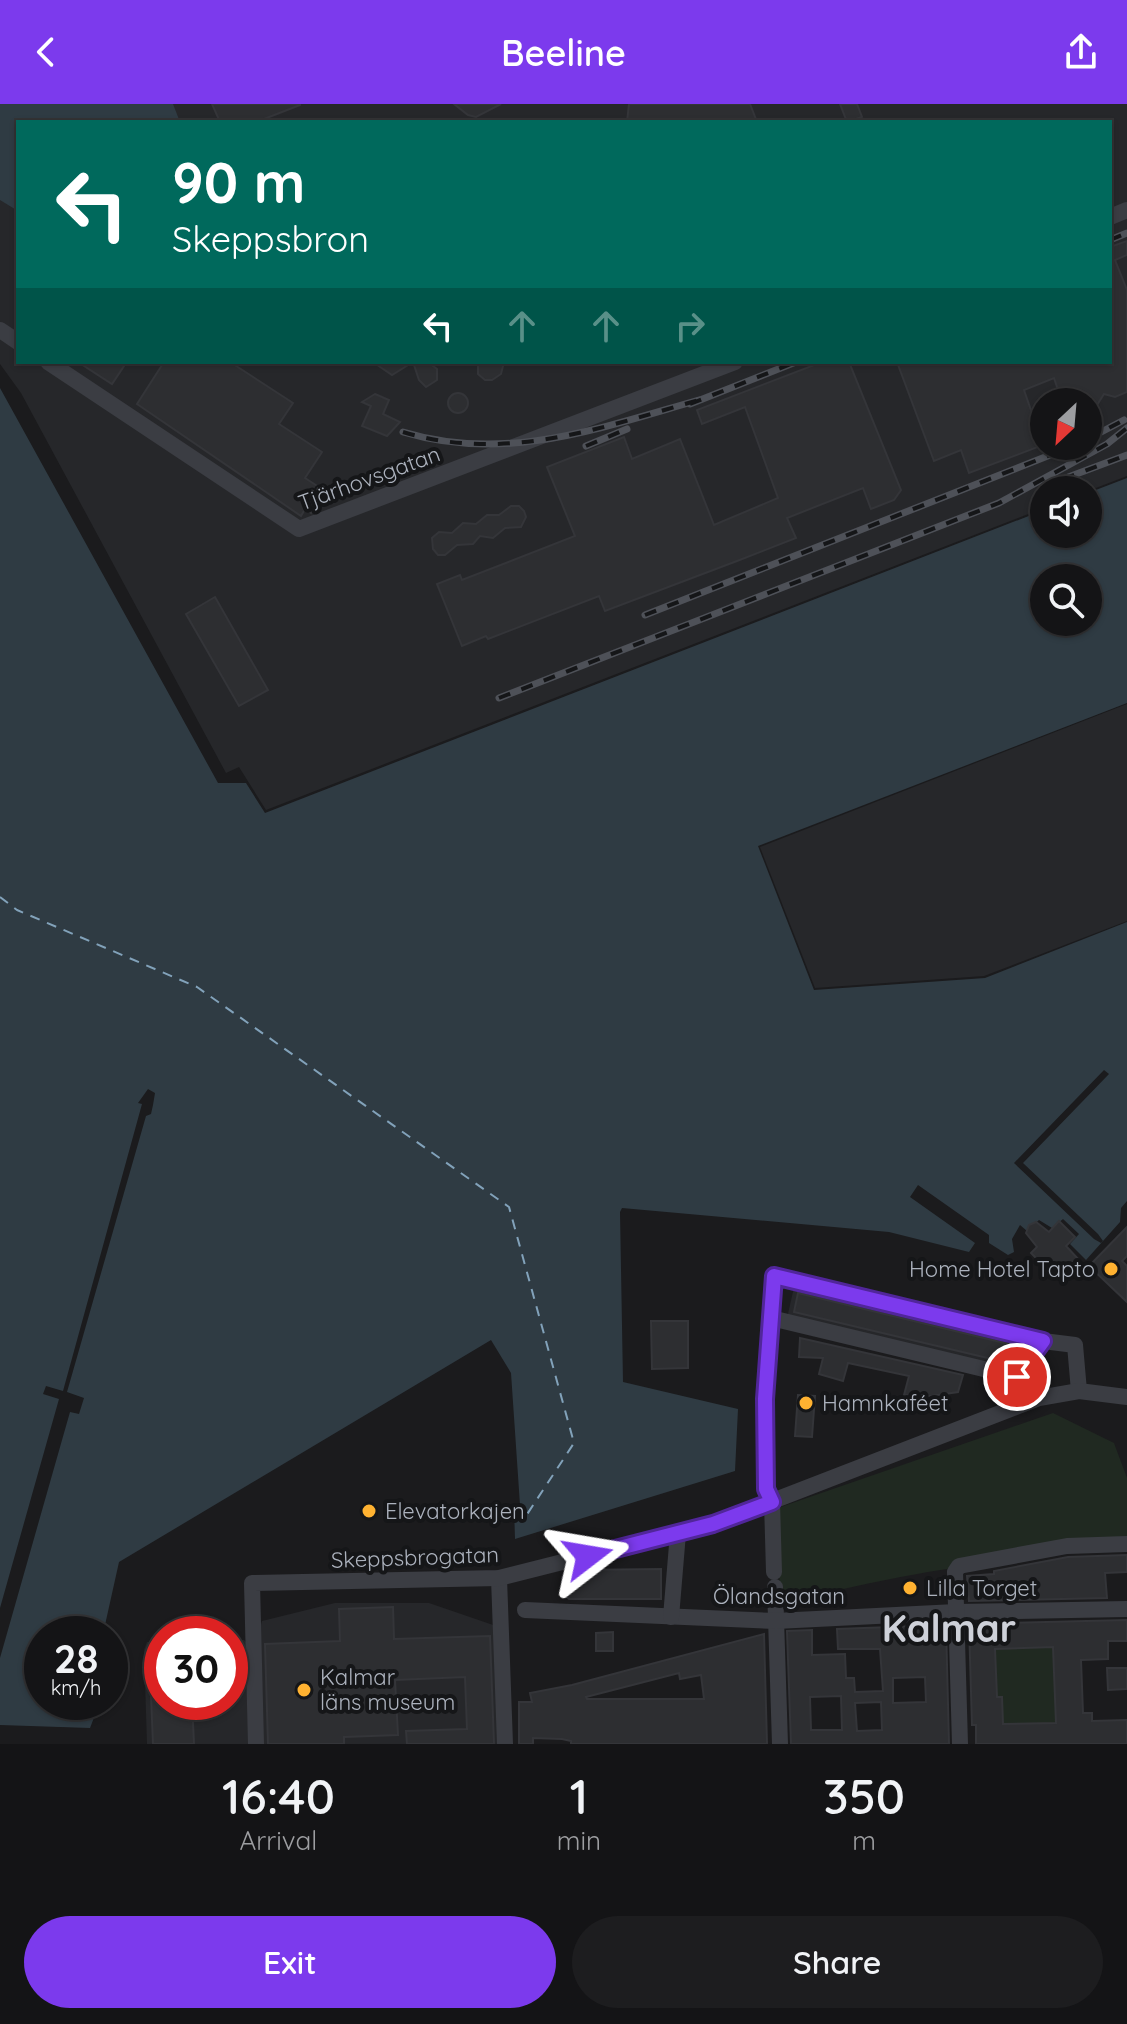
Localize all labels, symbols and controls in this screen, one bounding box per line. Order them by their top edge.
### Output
icon: back [24,30,68,74]
text: Beeline [501,30,626,75]
icon: share [1059,30,1103,74]
text: 90 m [172,147,306,217]
icon: left [40,152,144,256]
text: Skeppsbron [172,216,369,261]
icon: left [416,304,460,348]
icon: ahead [500,304,544,348]
icon: ahead [584,304,628,348]
icon: right [668,304,712,348]
north arrow [1030,388,1102,460]
map controls [1030,388,1102,636]
street label: Tjärhovsgatan [294,439,444,517]
button: sound [1030,476,1102,548]
button: search [1030,564,1102,636]
place label: Home Hotel Tapto [909,1255,1095,1283]
marker: Home Hotel Tapto [1102,1260,1120,1278]
pin [983,1343,1051,1411]
icon: arrive [995,1355,1039,1399]
place label: Hamnkaféet [822,1389,948,1417]
marker: Hamnkaféet [797,1394,815,1412]
place label: Elevatorkajen [385,1497,525,1525]
marker: Elevatorkajen [360,1502,378,1520]
position arrow [546,1514,630,1598]
street label: Skeppsbrogatan [331,1540,499,1574]
place label: Lilla Torget [926,1574,1037,1602]
marker: Lilla Torget [901,1579,919,1597]
street label: Ölandsgatan [713,1582,845,1610]
district label: Kalmar [882,1604,1016,1652]
speed limit sign: 30 [144,1616,248,1720]
text: 28 [54,1633,98,1683]
place label: Kalmar läns museum [320,1663,455,1716]
text: km/h [51,1675,101,1700]
marker: Kalmar läns museum [295,1681,313,1699]
text: 16:40 [222,1766,335,1826]
text: 1 [570,1766,588,1826]
text: 350 [823,1766,905,1826]
text: Arrival [239,1824,317,1857]
text: min [557,1824,601,1857]
text: m [852,1824,876,1857]
button: Exit [24,1916,556,2008]
button: Share [572,1916,1103,2008]

